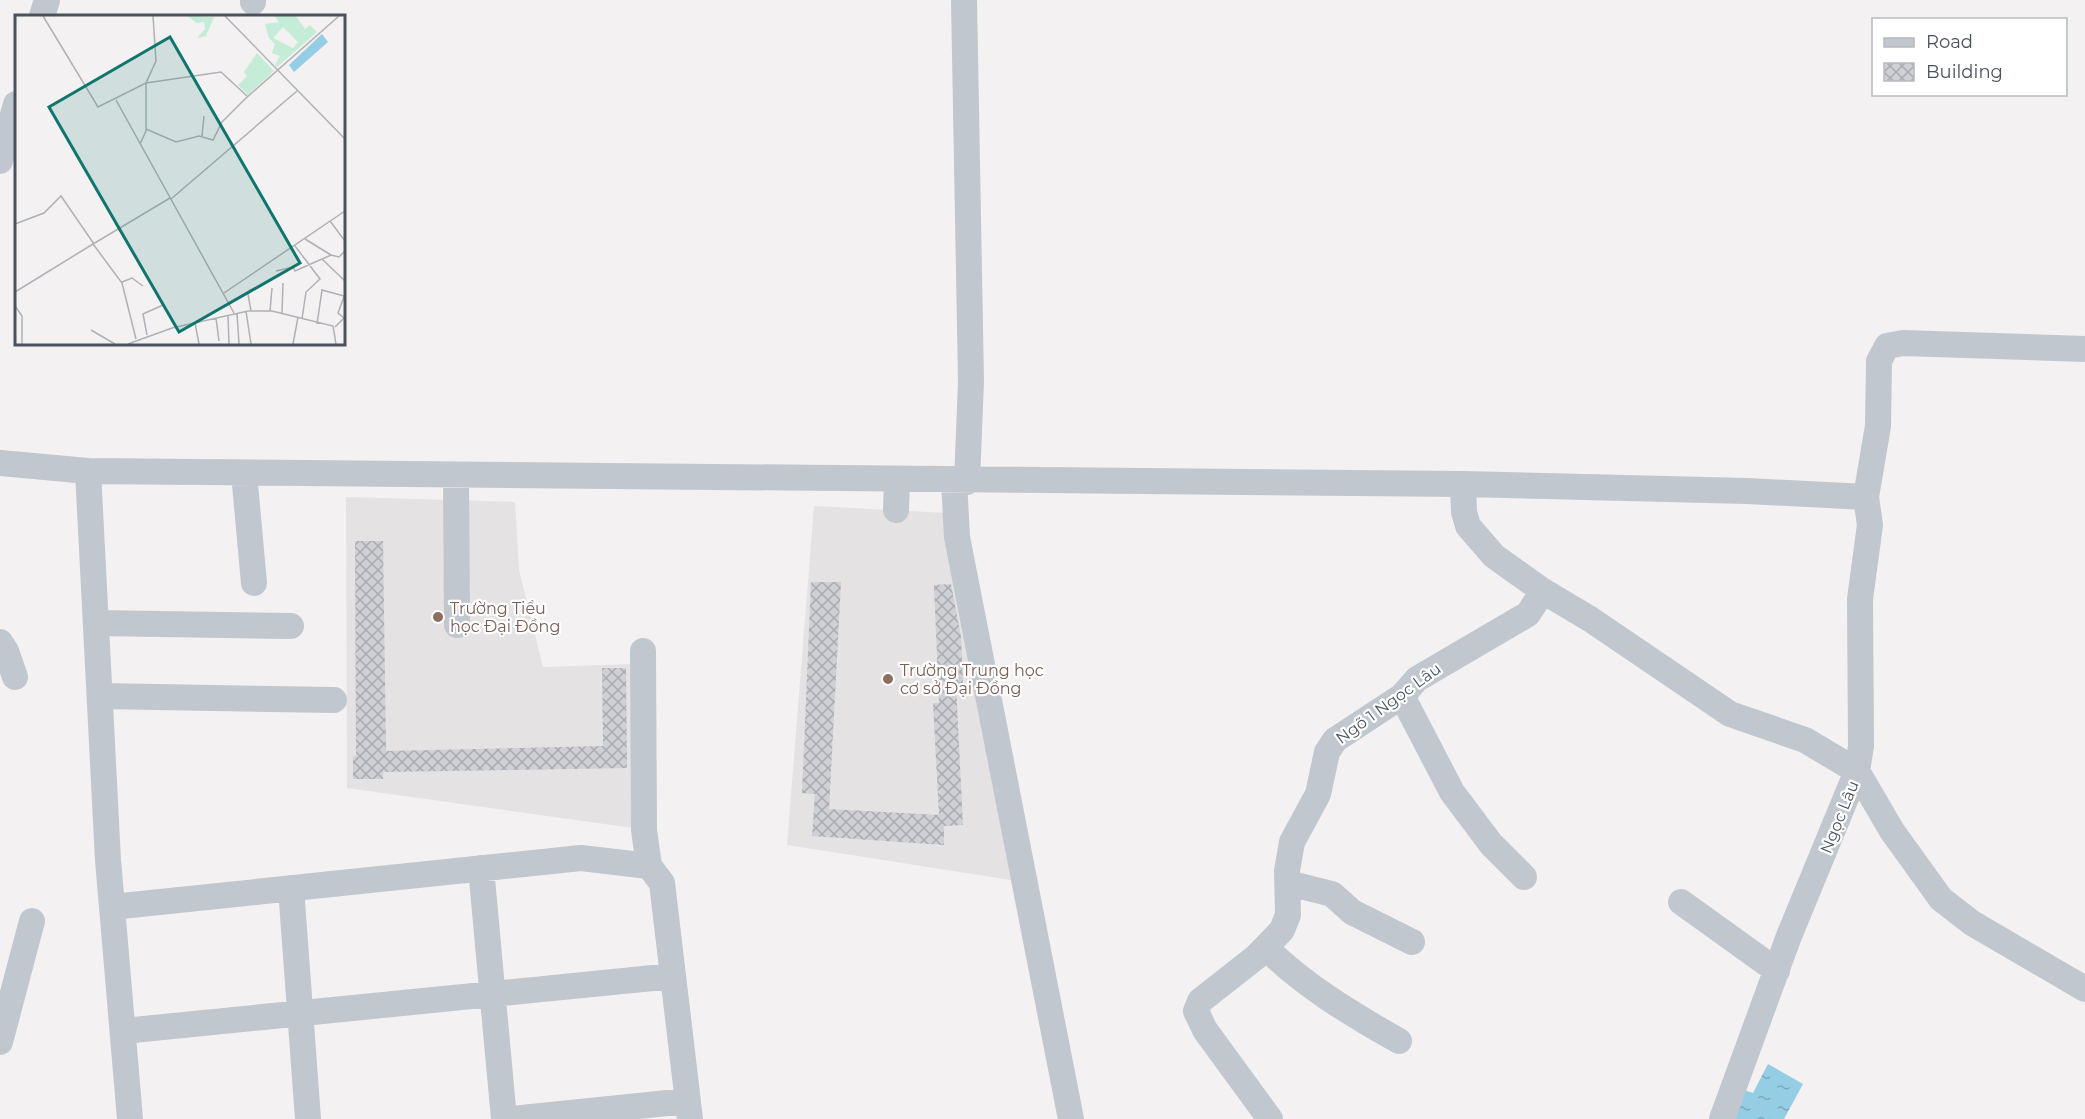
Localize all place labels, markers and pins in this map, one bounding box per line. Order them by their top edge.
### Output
place label: Trường Tiểu học Đại Đồng [450,599,560,636]
marker: Trường Tiểu học Đại Đồng [431,610,445,624]
place label: Trường Trung học cơ sở Đại Đồng [900,661,1044,698]
marker: Trường Trung học cơ sở Đại Đồng [881,672,895,686]

